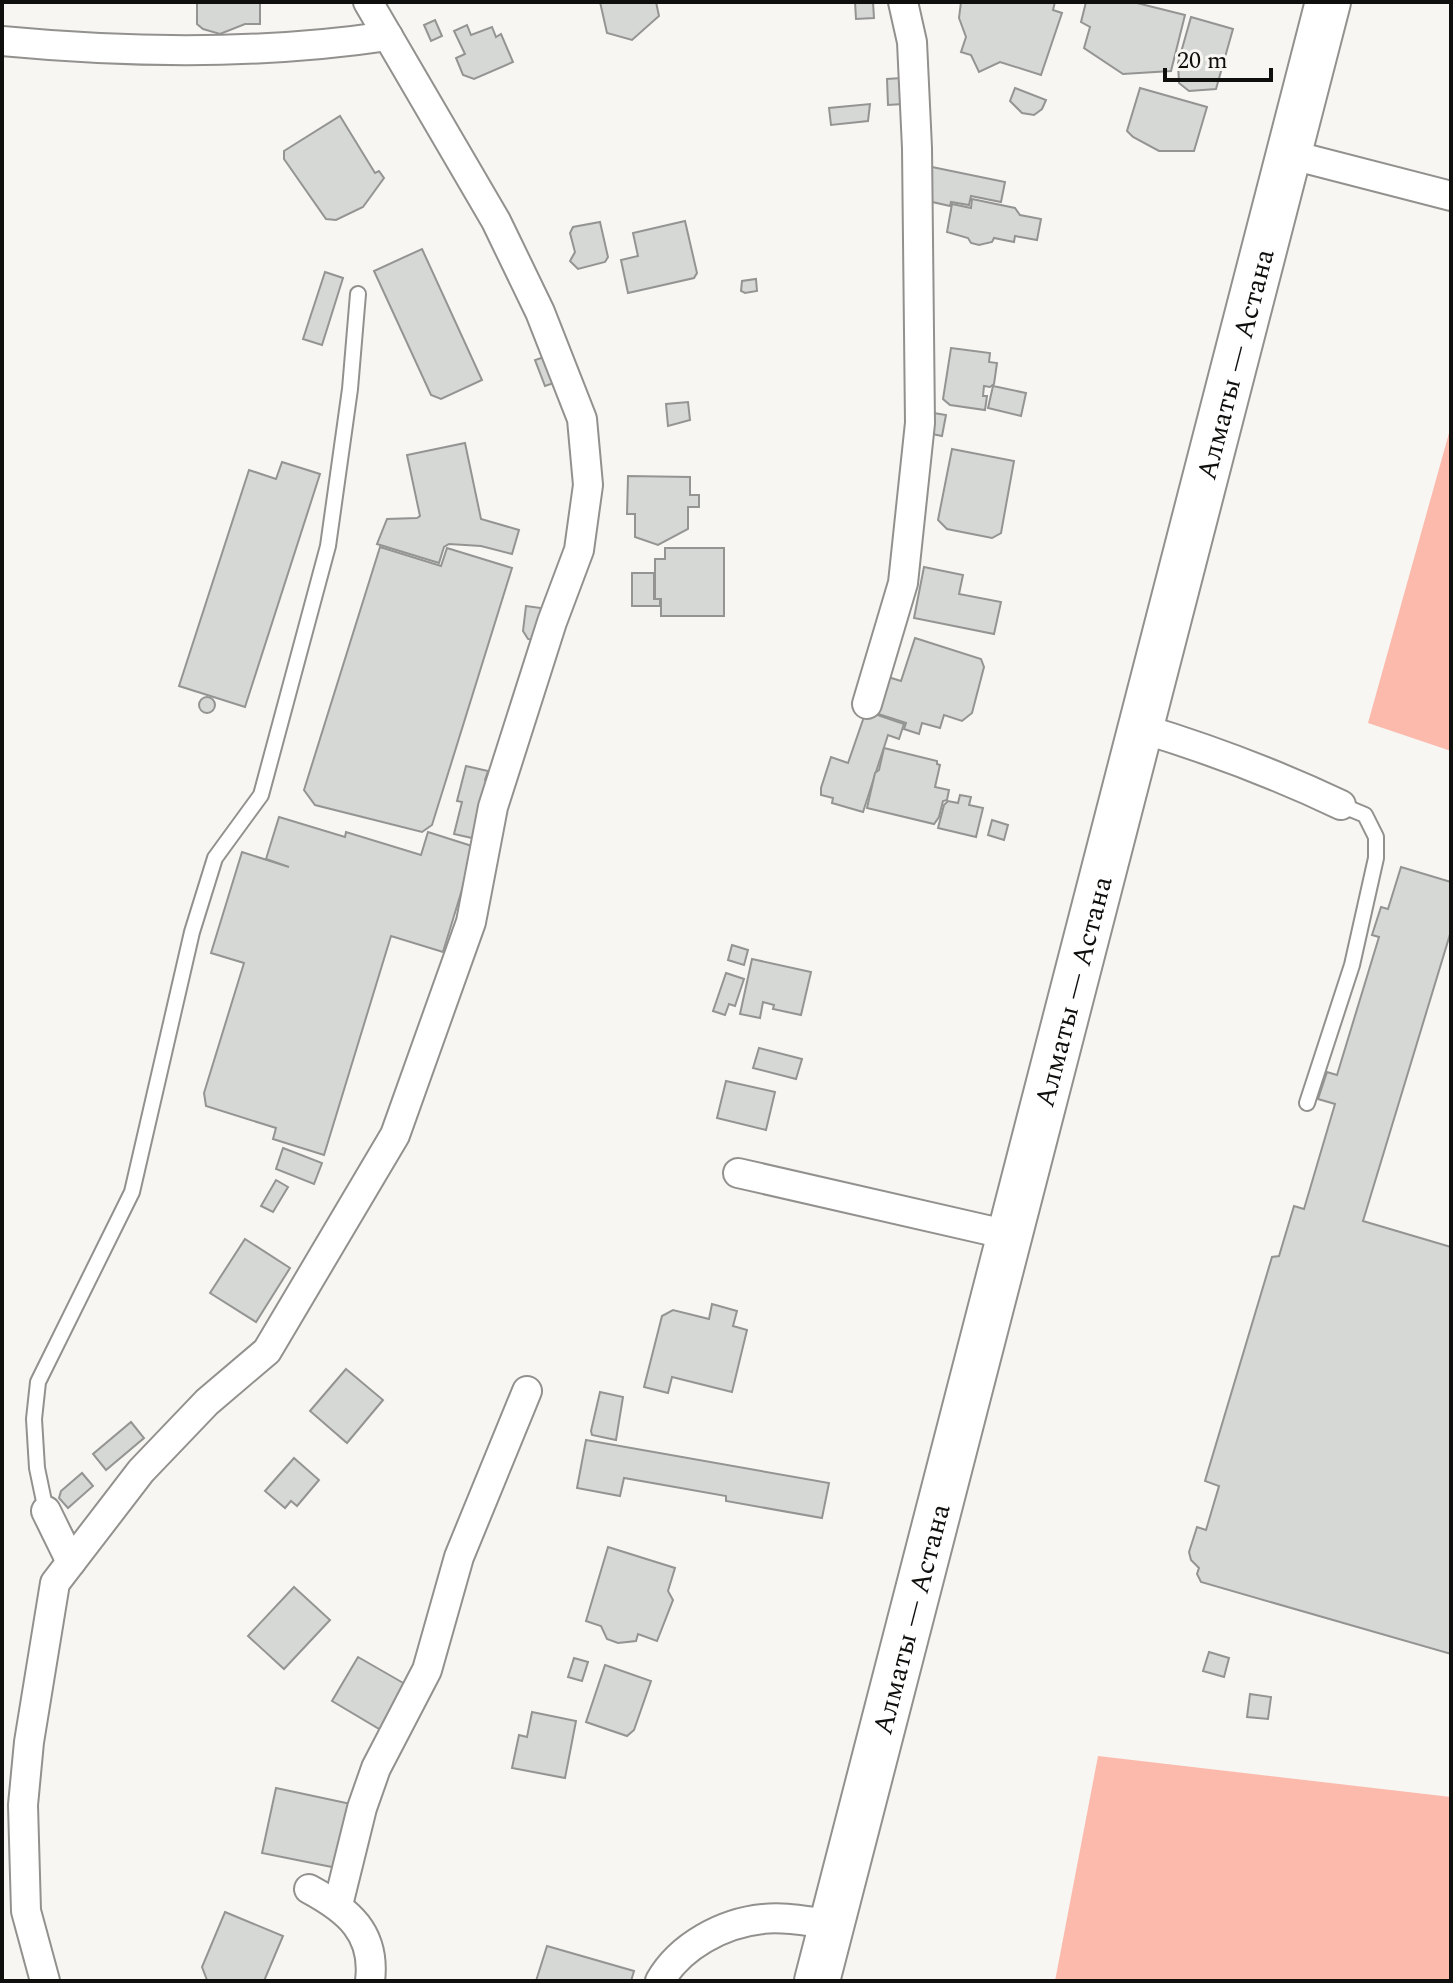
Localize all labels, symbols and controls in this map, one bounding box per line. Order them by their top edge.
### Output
scale bar [1165,32,1271,82]
text: 20 m [1177,43,1228,79]
street label: Алматы — Астана [1185,244,1287,485]
street label: Алматы — Астана [1023,871,1125,1112]
street label: Алматы — Астана [861,1499,963,1740]

